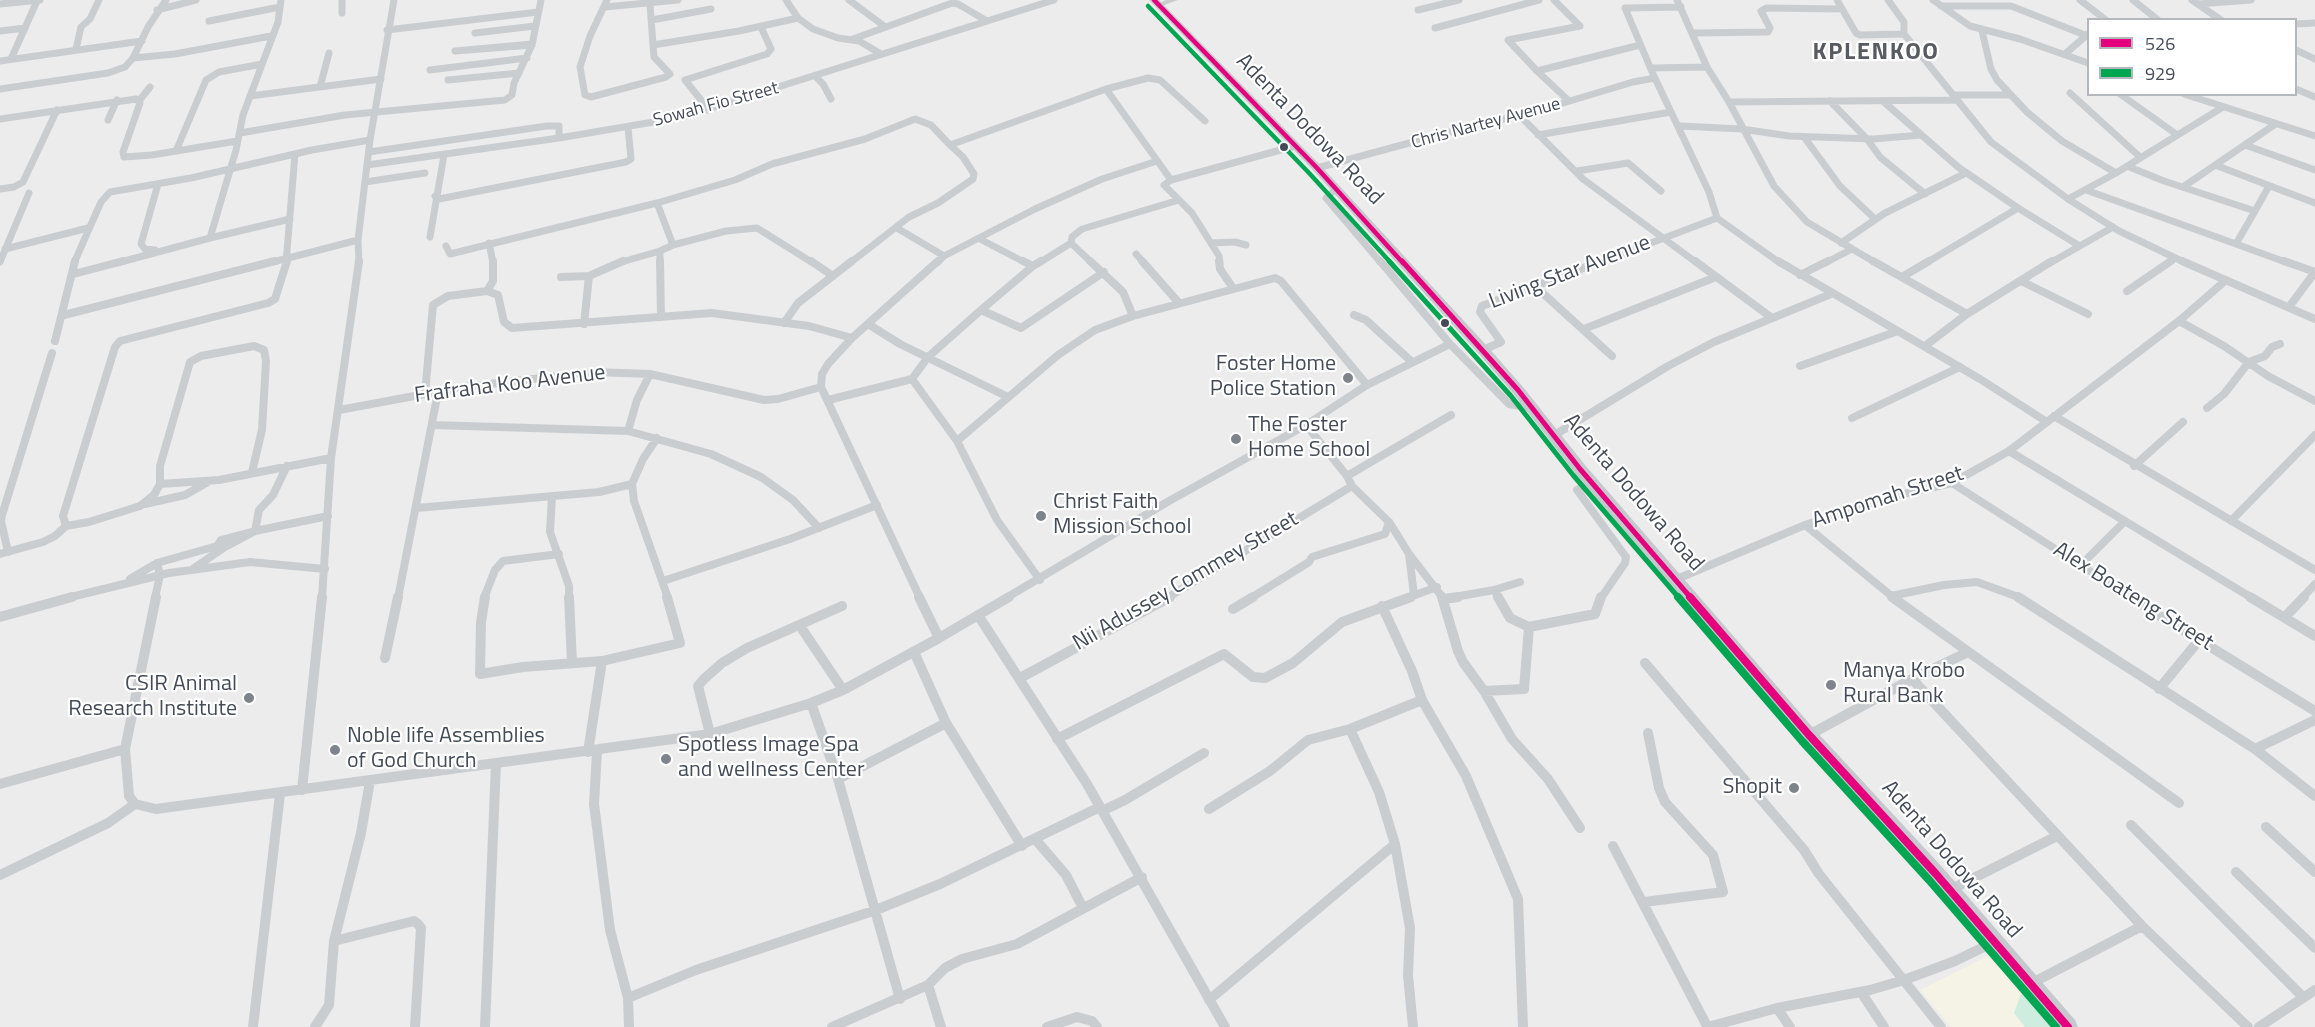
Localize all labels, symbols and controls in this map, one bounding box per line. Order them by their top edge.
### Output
legend [2087,18,2297,96]
text: 526 [2145,30,2175,57]
district label: KPLENKOO [1813,39,1939,67]
street label: Adenta Dodowa Road [1230,49,1388,211]
text: 929 [2145,60,2175,87]
street label: Sowah Fio Street [651,78,781,132]
street label: Chris Nartey Avenue [1409,94,1563,154]
unlabelled marker [1278,141,1290,153]
street label: Living Star Avenue [1486,230,1654,316]
unlabelled marker [1439,317,1451,329]
place label: Foster Home Police Station [1210,352,1336,404]
street label: Frafraha Koo Avenue [413,360,607,410]
marker: Foster Home Police Station [1341,371,1355,385]
street label: Adenta Dodowa Road [1557,409,1709,577]
place label: The Foster Home School [1248,413,1370,464]
marker: The Foster Home School [1229,432,1243,446]
street label: Ampomah Street [1809,461,1967,535]
place label: Christ Faith Mission School [1053,490,1191,542]
street label: Nii Adussey Commey Street [1069,507,1303,657]
marker: Christ Faith Mission School [1034,509,1048,523]
street label: Alex Boateng Street [2048,537,2218,657]
place label: Manya Krobo Rural Bank [1843,659,1965,710]
place label: CSIR Animal Research Institute [68,672,237,724]
marker: Manya Krobo Rural Bank [1824,678,1838,692]
marker: CSIR Animal Research Institute [242,691,256,705]
place label: Noble life Assemblies of God Church [347,724,545,776]
place label: Spotless Image Spa and wellness Center [678,733,865,784]
marker: Noble life Assemblies of God Church [328,743,342,757]
marker: Spotless Image Spa and wellness Center [659,752,673,766]
place label: Shopit [1723,775,1782,801]
street label: Adenta Dodowa Road [1875,776,2027,944]
marker: Shopit [1787,781,1801,795]

